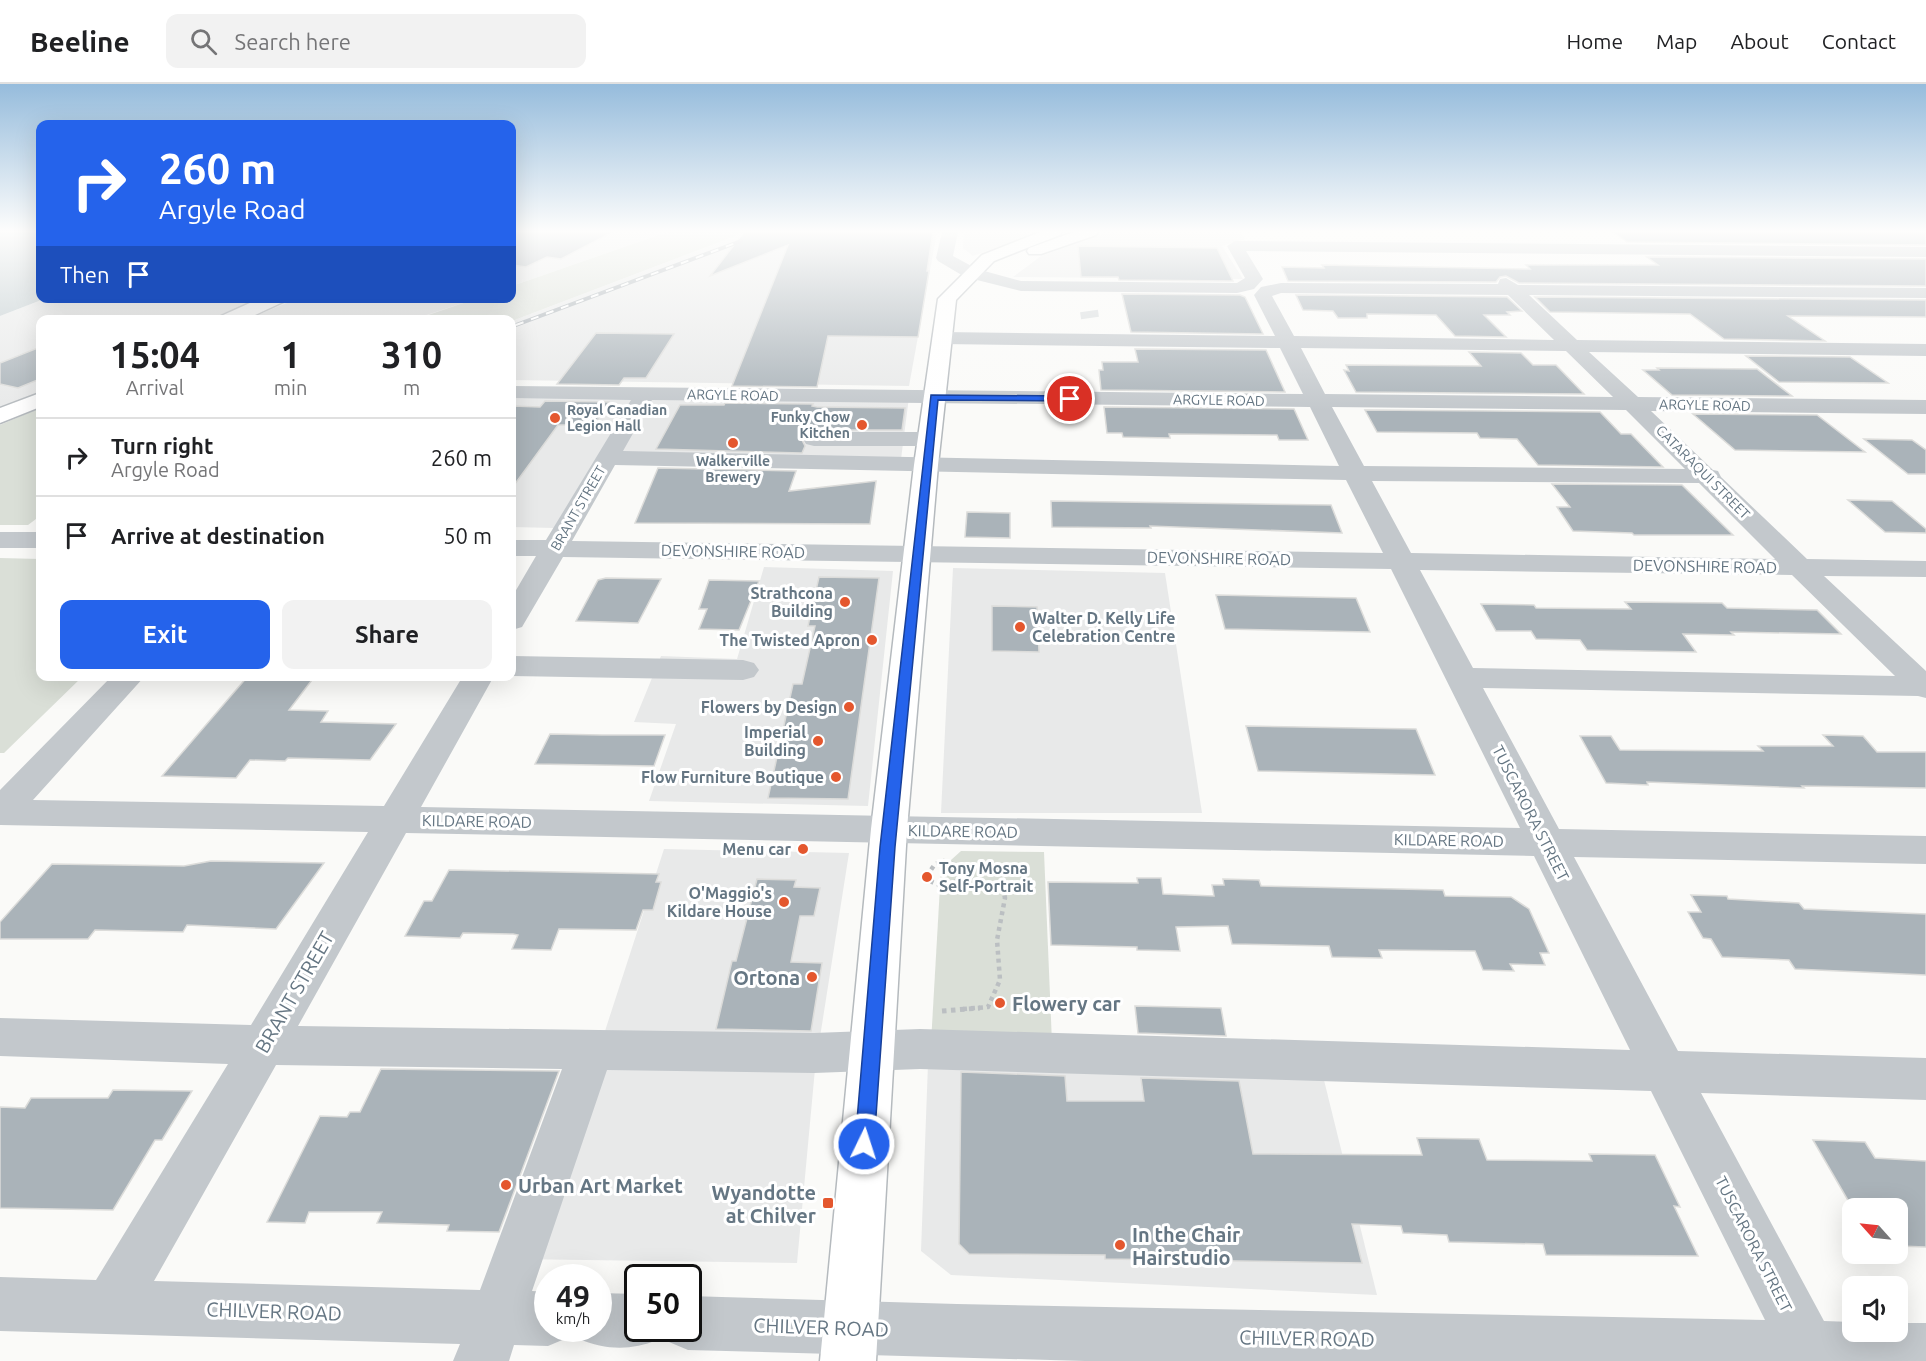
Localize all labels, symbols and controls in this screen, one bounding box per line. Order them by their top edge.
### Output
search box [166,14,586,68]
icon: search [187,25,220,58]
text: Beeline [30,26,130,57]
text: Search here [235,29,351,54]
text: Home [1566,29,1623,53]
text: Map [1656,29,1697,53]
text: About [1730,29,1789,53]
text: Contact [1822,29,1896,53]
icon: right [60,144,138,222]
text: 260 m [159,145,276,192]
text: Argyle Road [159,194,306,224]
icon: arrive [122,258,155,291]
text: Then [60,262,110,287]
text: 15:04 [110,334,200,375]
text: 1 [280,334,301,375]
text: 310 [381,334,442,375]
pin [1044,373,1095,424]
text: Arrival [126,376,184,399]
text: min [274,376,307,399]
text: m [403,376,420,399]
icon: arrive [1053,382,1086,415]
street label: ARGYLE ROAD [687,386,779,404]
street label: ARGYLE ROAD [1173,391,1265,409]
street label: ARGYLE ROAD [1659,396,1751,414]
place label: Royal Canadian Legion Hall [567,402,667,434]
place label: Funky Chow Kitchen [771,409,850,441]
marker: Royal Canadian Legion Hall [548,411,562,425]
marker: Funky Chow Kitchen [855,418,869,432]
street label: CATARAQUI STREET [1653,422,1753,522]
text: Turn right [111,433,213,458]
marker: Walkerville Brewery [726,436,740,450]
icon: right [60,441,93,474]
text: 260 m [431,445,492,470]
place label: Walkerville Brewery [696,453,770,485]
text: Argyle Road [111,458,220,481]
street label: BRANT STREET [547,462,609,553]
icon: arrive [60,519,93,552]
text: Arrive at destination [111,523,325,548]
text: 50 m [443,523,492,548]
street label: DEVONSHIRE ROAD [661,541,805,561]
street label: DEVONSHIRE ROAD [1147,548,1291,568]
street label: DEVONSHIRE ROAD [1633,556,1777,576]
place label: Strathcona Building [750,584,833,620]
marker: Strathcona Building [838,595,852,609]
button: Exit [60,600,270,669]
button: Share [282,600,492,669]
place label: Walter D. Kelly Life Celebration Centre [1032,609,1175,645]
marker: Walter D. Kelly Life Celebration Centre [1013,620,1027,634]
place label: The Twisted Apron [720,631,860,649]
marker: The Twisted Apron [865,633,879,647]
place label: Flowers by Design [701,698,837,716]
marker: Flowers by Design [842,700,856,714]
place label: Imperial Building [744,723,806,759]
marker: Imperial Building [811,734,825,748]
street label: TUSCARORA STREET [1489,742,1573,884]
place label: Flow Furniture Boutique [641,768,824,786]
marker: Flow Furniture Boutique [829,770,843,784]
street label: KILDARE ROAD [422,811,532,831]
street label: KILDARE ROAD [908,821,1018,841]
street label: KILDARE ROAD [1394,830,1504,850]
place label: Menu car [722,840,791,858]
marker: Menu car [796,842,810,856]
place label: Tony Mosna Self-Portrait [939,859,1033,895]
marker: Tony Mosna Self-Portrait [920,870,934,884]
place label: O'Maggio's Kildare House [667,884,772,920]
marker: O'Maggio's Kildare House [777,895,791,909]
street label: BRANT STREET [250,927,338,1057]
place label: Ortona [733,966,800,989]
marker: Ortona [805,970,819,984]
place label: Flowery car [1012,992,1122,1015]
marker: Flowery car [993,996,1007,1010]
position arrow [832,1112,896,1176]
street label: TUSCARORA STREET [1712,1173,1796,1315]
place label: Urban Art Market [518,1174,683,1197]
marker: Urban Art Market [499,1178,513,1192]
place label: Wyandotte at Chilver [711,1181,817,1227]
marker: Wyandotte at Chilver [821,1196,835,1210]
north arrow [1842,1198,1908,1264]
map controls [1842,1198,1908,1342]
place label: In the Chair Hairstudio [1132,1223,1241,1269]
marker: In the Chair Hairstudio [1113,1238,1127,1252]
speed limit sign: 50 [624,1264,702,1342]
button: sound [1842,1276,1908,1342]
text: 49 [556,1279,590,1313]
street label: CHILVER ROAD [206,1297,342,1325]
text: km/h [556,1310,590,1327]
street label: CHILVER ROAD [753,1313,889,1341]
street label: CHILVER ROAD [1239,1325,1375,1351]

